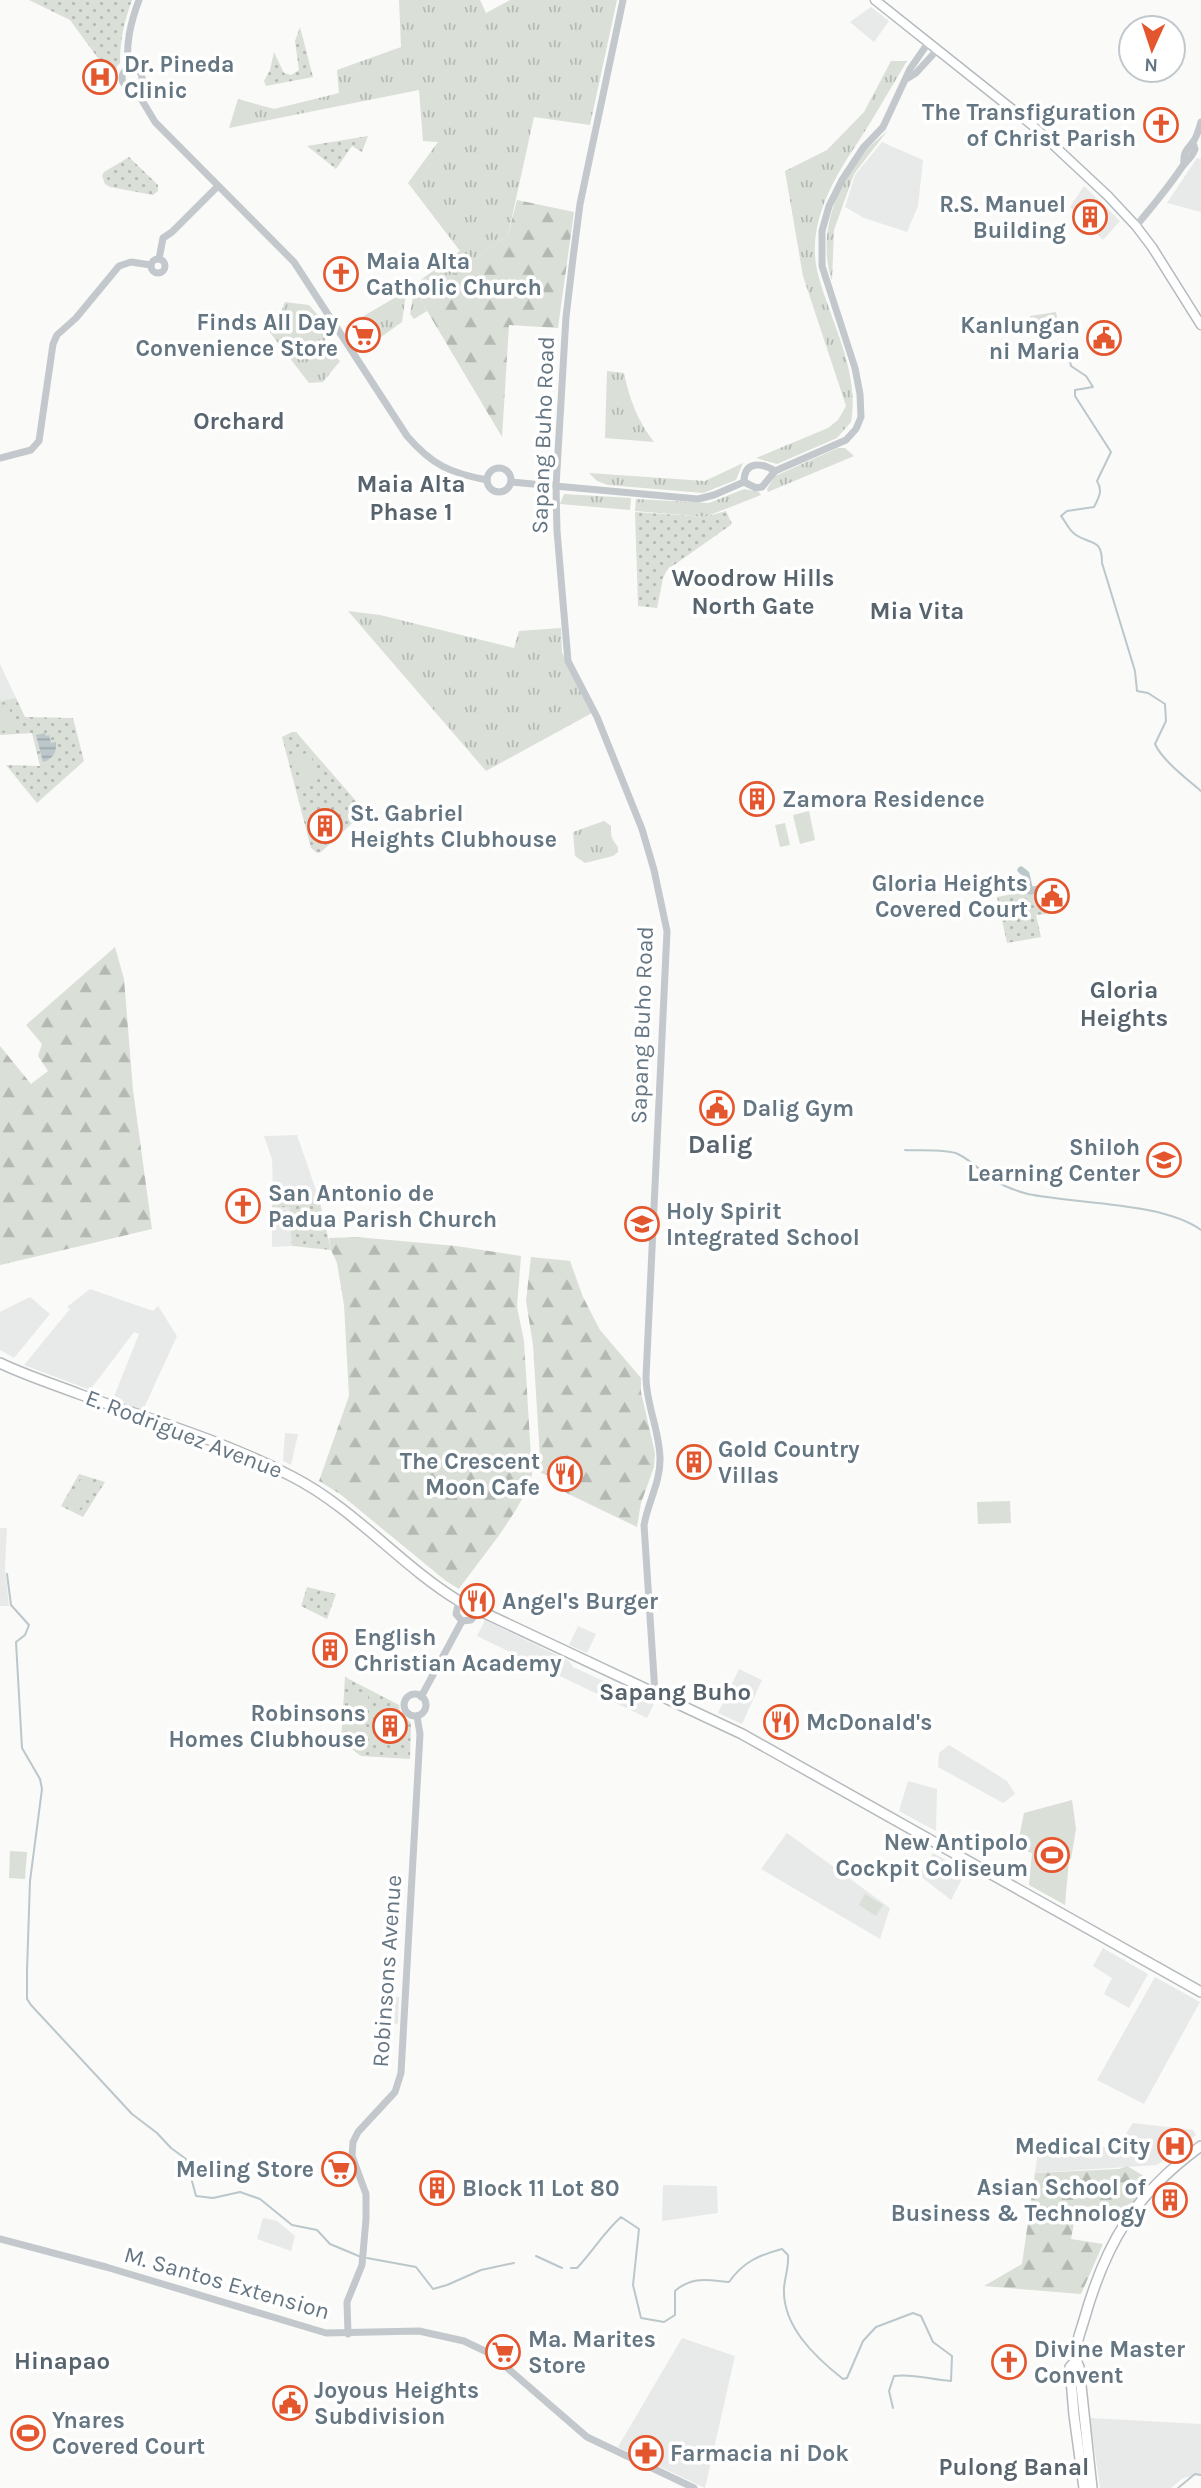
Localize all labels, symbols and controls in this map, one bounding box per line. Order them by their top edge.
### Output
north arrow [1117,14,1187,84]
place label: Dr. Pineda Clinic [124,51,235,104]
text: N [1144,54,1159,76]
hospital icon: Dr. Pineda Clinic [81,58,119,96]
place label: The Transfiguration of Christ Parish [922,99,1136,152]
church icon: The Transfiguration of Christ Parish [1142,106,1180,144]
place label: R.S. Manuel Building [939,191,1066,244]
building icon: R.S. Manuel Building [1071,198,1109,236]
place label: Maia Alta Catholic Church [366,248,542,301]
church icon: Maia Alta Catholic Church [322,255,360,293]
place label: Finds All Day Convenience Store [135,309,338,362]
place label: Kanlungan ni Maria [960,312,1080,365]
supermarket icon: Finds All Day Convenience Store [344,316,382,354]
public building icon: Kanlungan ni Maria [1085,319,1123,357]
street label: Sapang Buho Road [526,336,560,534]
district label: Orchard [193,407,285,435]
district label: Maia Alta Phase 1 [357,470,465,526]
district label: Woodrow Hills North Gate [671,564,835,620]
district label: Mia Vita [870,597,964,625]
building icon: Zamora Residence [738,780,776,818]
place label: Zamora Residence [782,786,985,813]
place label: St. Gabriel Heights Clubhouse [350,800,557,853]
building icon: St. Gabriel Heights Clubhouse [306,807,344,845]
place label: Gloria Heights Covered Court [872,870,1028,923]
public building icon: Gloria Heights Covered Court [1033,877,1071,915]
street label: Sapang Buho Road [625,926,659,1124]
district label: Gloria Heights [1080,976,1168,1032]
public building icon: Dalig Gym [698,1089,736,1127]
place label: Dalig Gym [742,1095,854,1122]
district label: Dalig [688,1129,752,1160]
place label: Shiloh Learning Center [967,1134,1140,1187]
school or university icon: Shiloh Learning Center [1145,1141,1183,1179]
place label: San Antonio de Padua Parish Church [268,1180,497,1233]
church icon: San Antonio de Padua Parish Church [224,1187,262,1225]
place label: Holy Spirit Integrated School [666,1198,860,1251]
school or university icon: Holy Spirit Integrated School [623,1205,661,1243]
street label: E. Rodriguez Avenue [82,1384,286,1484]
place label: Gold Country Villas [718,1436,860,1489]
building icon: Gold Country Villas [675,1443,713,1481]
place label: The Crescent Moon Cafe [400,1448,540,1501]
restaurant icon: The Crescent Moon Cafe [546,1455,584,1493]
restaurant icon: Angel's Burger [458,1582,496,1620]
place label: Angel's Burger [502,1588,658,1615]
place label: English Christian Academy [354,1624,562,1677]
building icon: English Christian Academy [311,1631,349,1669]
district label: Sapang Buho [599,1678,751,1706]
place label: Robinsons Homes Clubhouse [169,1700,366,1753]
restaurant icon: McDonald's [762,1703,800,1741]
building icon: Robinsons Homes Clubhouse [371,1707,409,1745]
place label: McDonald's [806,1709,932,1736]
place label: New Antipolo Cockpit Coliseum [835,1829,1028,1882]
sports icon: New Antipolo Cockpit Coliseum [1033,1836,1071,1874]
street label: Robinsons Avenue [367,1874,407,2068]
hospital icon: Medical City [1156,2127,1194,2165]
place label: Medical City [1015,2133,1150,2160]
supermarket icon: Meling Store [320,2150,358,2188]
place label: Meling Store [176,2156,314,2183]
building icon: Block 11 Lot 80 [418,2169,456,2207]
place label: Asian School of Business & Technology [891,2174,1147,2227]
place label: Block 11 Lot 80 [462,2175,619,2202]
building icon: Asian School of Business & Technology [1151,2181,1189,2219]
street label: M. Santos Extension [121,2241,333,2325]
place label: Ma. Marites Store [528,2326,656,2379]
supermarket icon: Ma. Marites Store [484,2333,522,2371]
place label: Divine Master Convent [1034,2336,1185,2389]
church icon: Divine Master Convent [990,2343,1028,2381]
district label: Hinapao [14,2347,110,2375]
place label: Joyous Heights Subdivision [314,2377,479,2430]
public building icon: Joyous Heights Subdivision [271,2384,309,2422]
place label: Ynares Covered Court [52,2407,205,2460]
sports icon: Ynares Covered Court [9,2414,47,2452]
pharmacy icon: Farmacia ni Dok [627,2434,665,2472]
place label: Farmacia ni Dok [670,2440,849,2467]
district label: Pulong Banal [939,2453,1089,2481]

